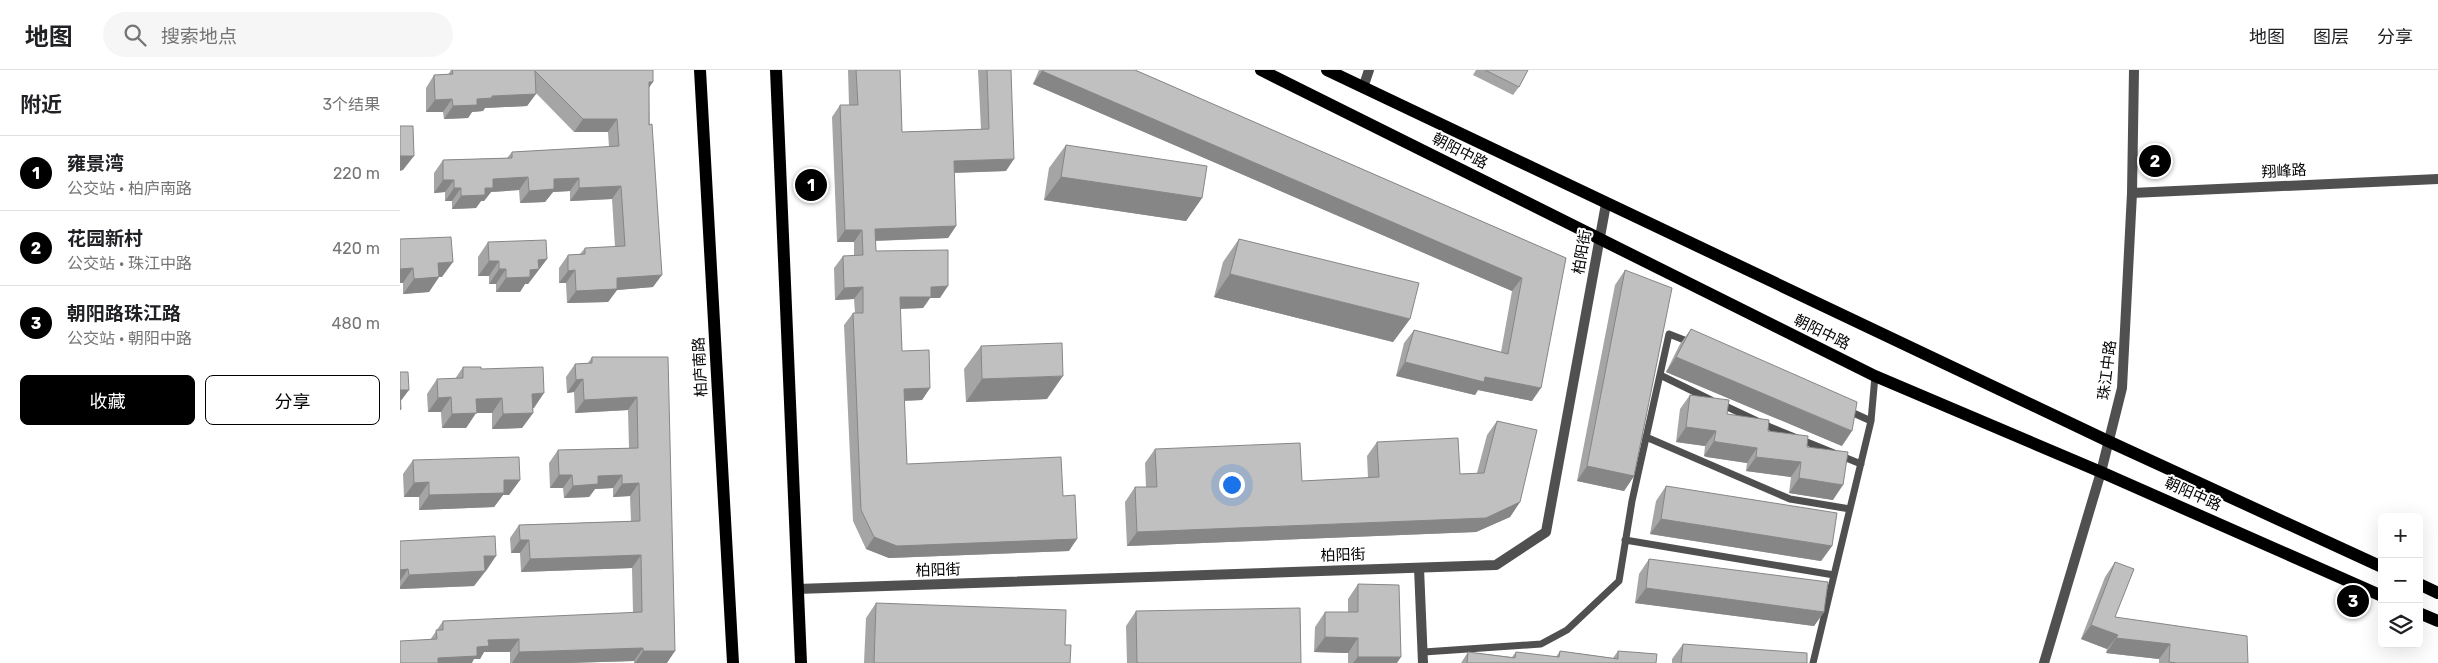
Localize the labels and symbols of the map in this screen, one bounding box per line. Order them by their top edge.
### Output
street label: 朝阳中路 [1429,129,1491,173]
pin: 2 [2139,142,2171,180]
street label: 翔峰路 [2261,161,2307,181]
pin: 1 [795,166,827,204]
street label: 柏阳街 [1569,228,1595,276]
street label: 朝阳中路 [1791,311,1853,353]
street label: 柏庐南路 [689,337,711,397]
street label: 珠江中路 [2094,339,2120,401]
your location [1219,472,1245,498]
street label: 朝阳中路 [2162,474,2224,514]
street label: 柏阳街 [1320,545,1366,565]
street label: 柏阳街 [915,560,961,580]
pin: 3 [2337,582,2369,620]

